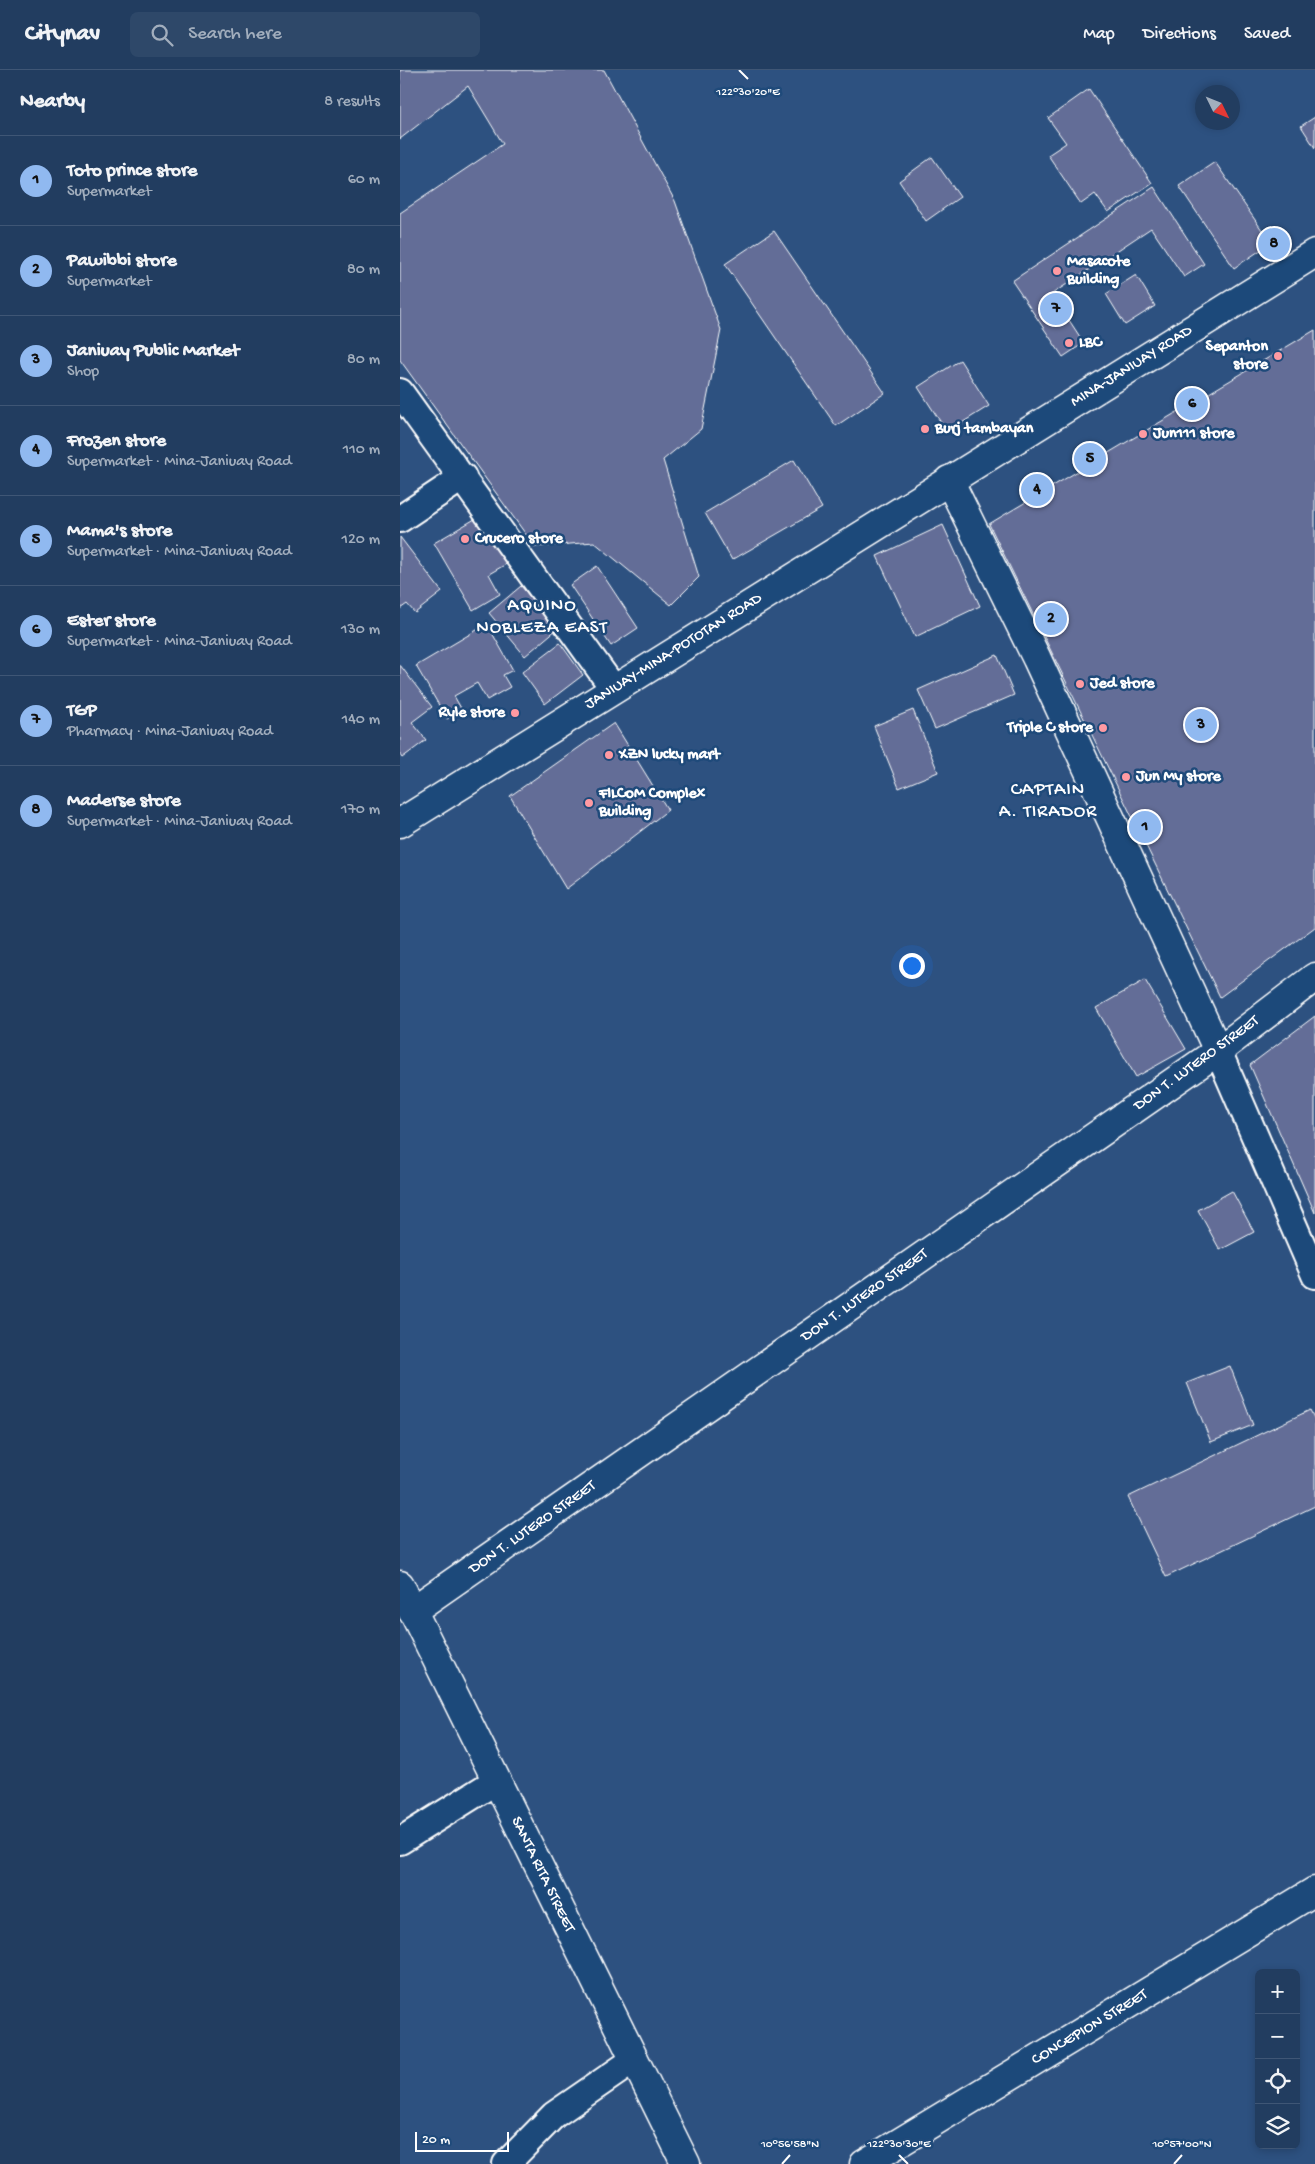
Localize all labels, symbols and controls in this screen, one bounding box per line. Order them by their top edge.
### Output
search box [130,12,480,57]
text: Citynav [25,20,100,49]
icon: search [148,21,176,49]
text: Search here [188,23,282,46]
text: Map [1083,24,1115,45]
text: Directions [1143,24,1216,45]
text: Saved [1244,24,1290,45]
north arrow [1195,85,1240,130]
text: 122°30'20"E [715,86,780,100]
text: Nearby [20,90,85,115]
text: 8 results [324,93,380,112]
text: Toto prince store [67,160,197,183]
text: 1 [33,171,39,190]
text: 60 m [348,171,380,190]
text: Supermarket [67,183,152,202]
pin: 8 [1258,225,1290,263]
text: Pawibbi store [67,250,177,273]
place label: Masacote Building [1066,253,1131,290]
text: 2 [32,261,40,280]
text: 80 m [347,261,380,280]
marker: Masacote Building [1051,265,1063,277]
text: Supermarket [67,273,152,292]
pin: 7 [1040,290,1072,328]
street label: MINA-JANIUAY ROAD [1068,322,1197,412]
place label: LBC [1079,334,1103,353]
marker: LBC [1063,337,1075,349]
place label: Sepanton store [1206,338,1269,375]
text: Janiuay Public Market [67,340,239,363]
marker: Sepanton store [1272,350,1284,362]
text: 3 [32,351,40,370]
text: 80 m [347,351,380,370]
text: Shop [67,363,99,382]
pin: 6 [1176,385,1208,423]
place label: Burj tambayan [934,420,1034,439]
marker: Burj tambayan [919,423,931,435]
place label: Jun111 store [1152,425,1235,444]
marker: Jun111 store [1137,428,1149,440]
text: Frozen store [67,430,166,453]
pin: 5 [1074,440,1106,478]
text: 4 [32,441,40,460]
text: 110 m [343,441,380,460]
text: Supermarket · Mina-Janiuay Road [67,453,292,472]
pin: 4 [1021,471,1053,509]
text: Mama's store [67,520,172,543]
place label: Crucero store [474,530,564,549]
text: 5 [32,531,40,550]
text: 120 m [341,531,380,550]
marker: Crucero store [459,533,471,545]
text: Supermarket · Mina-Janiuay Road [67,543,292,562]
street label: JANIUAY-MINA-POTOTAN ROAD [582,589,766,714]
district label: AQUINO NOBLEZA EAST [476,595,608,640]
pin: 2 [1035,600,1067,638]
text: Ester store [67,610,156,633]
text: 6 [32,621,40,640]
text: 130 m [341,621,380,640]
text: Supermarket · Mina-Janiuay Road [67,633,292,652]
place label: Jed store [1089,675,1155,694]
marker: Jed store [1074,678,1086,690]
text: TGP [67,700,97,723]
place label: Ryle store [438,704,506,723]
pin: 3 [1185,706,1217,744]
marker: Ryle store [509,707,521,719]
text: 7 [32,711,40,730]
text: 140 m [342,711,380,730]
place label: Triple C store [1005,719,1094,738]
marker: Triple C store [1097,722,1109,734]
text: Pharmacy · Mina-Janiuay Road [67,723,273,742]
place label: XZN lucky mart [618,746,721,765]
marker: XZN lucky mart [603,749,615,761]
place label: Jun My store [1135,768,1222,787]
marker: Jun My store [1120,771,1132,783]
district label: CAPTAIN A. TIRADOR [999,779,1097,824]
place label: FILCoM Complex Building [598,785,706,822]
text: Maderse store [67,790,181,813]
marker: FILCoM Complex Building [583,797,595,809]
text: 8 [32,801,40,820]
text: 170 m [341,801,380,820]
pin: 1 [1129,808,1161,846]
text: Supermarket · Mina-Janiuay Road [67,813,292,832]
your location [899,953,925,979]
street label: DON T. LUTERO STREET [1130,1012,1264,1116]
street label: DON T. LUTERO STREET [797,1245,933,1347]
street label: DON T. LUTERO STREET [465,1477,601,1579]
street label: SANTA RITA STREET [506,1814,579,1937]
map controls [1255,1969,1300,2149]
button: + [1255,1969,1300,2014]
street label: CONCEPION STREET [1029,1985,1152,2070]
button: − [1255,2014,1300,2059]
button: locate [1255,2059,1300,2104]
button: layers [1255,2104,1300,2149]
scale bar [415,2129,509,2152]
text: 20 m [422,2132,450,2149]
text: 10°56'58"N [760,2138,819,2152]
text: 122°30'30"E [866,2138,931,2152]
text: 10°57'00"N [1151,2138,1212,2152]

